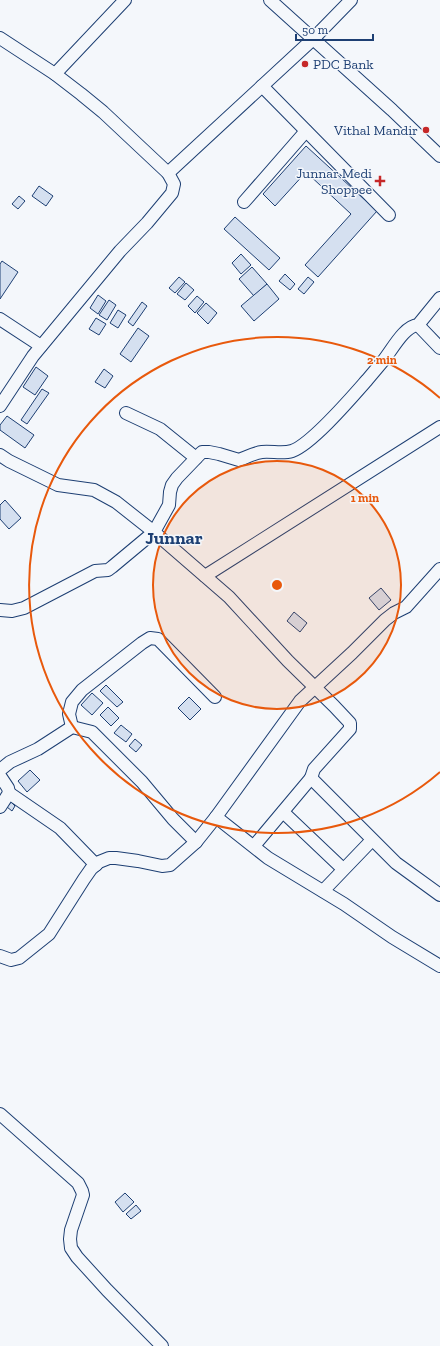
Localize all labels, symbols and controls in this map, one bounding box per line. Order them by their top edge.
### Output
scale bar [296,16,373,42]
text: 50 m [302,23,329,37]
place label: PDC Bank [313,56,374,73]
marker: PDC Bank [300,59,310,69]
place label: Vithal Mandir [333,122,418,139]
marker: Vithal Mandir [421,125,431,135]
place label: Junnar Medi Shoppee [296,165,372,198]
marker: Junnar Medi Shoppee [375,176,385,186]
text: 2 min [367,353,397,367]
text: 1 min [351,491,379,505]
district label: Junnar [145,527,203,549]
centre of rings [270,578,284,592]

